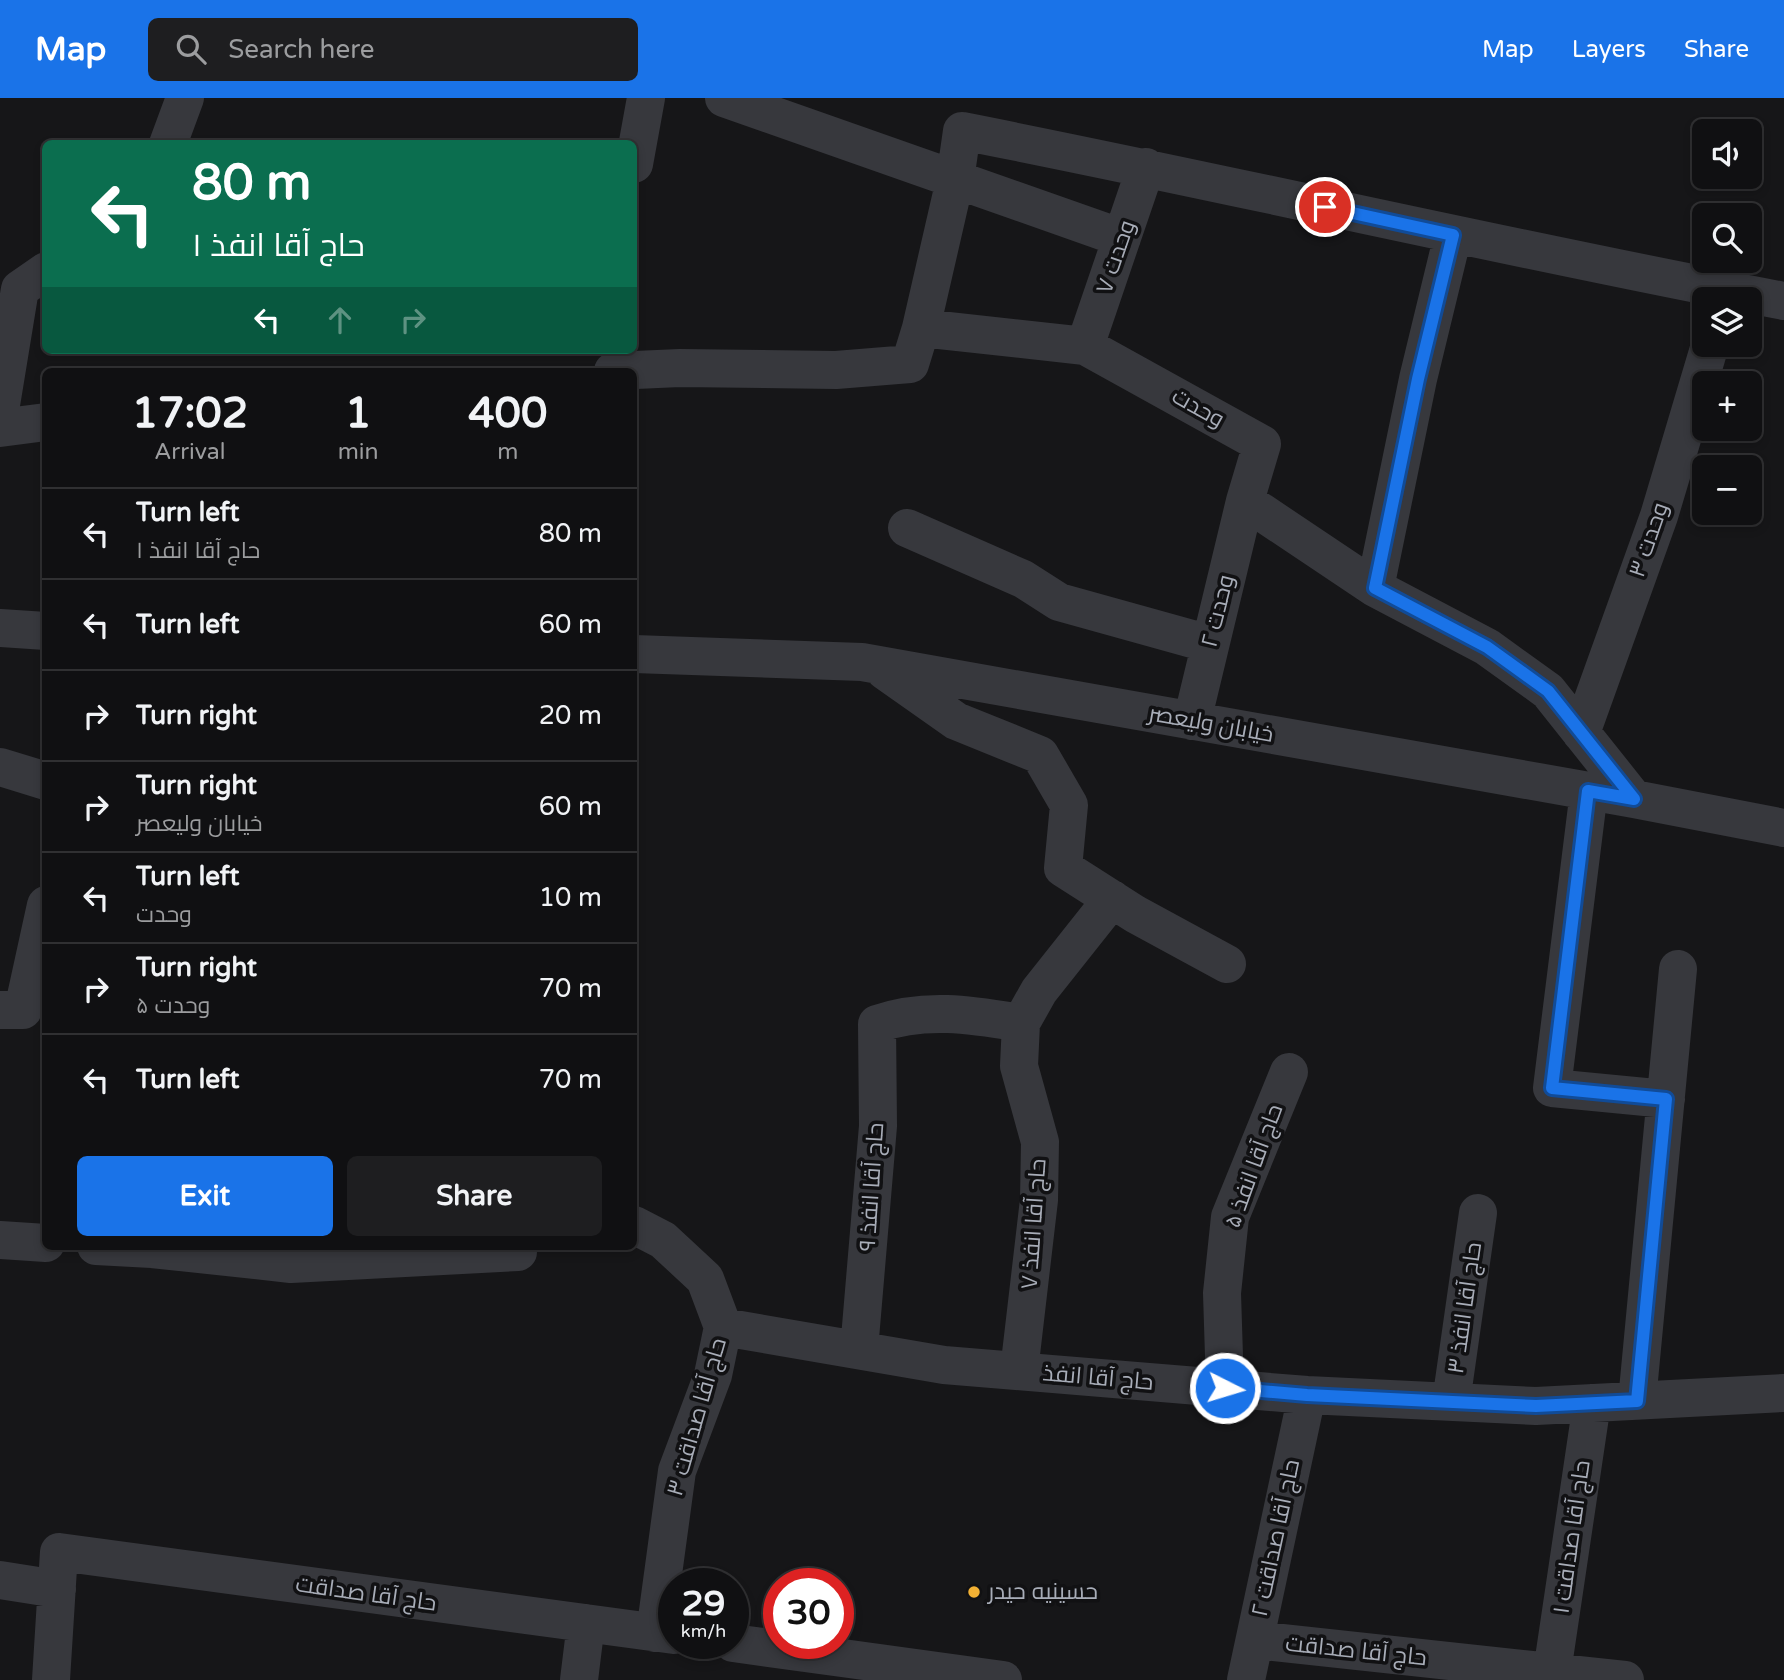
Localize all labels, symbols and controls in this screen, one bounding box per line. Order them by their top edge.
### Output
search box [148,18,638,81]
text: Map [35,30,106,69]
icon: search [172,30,210,68]
text: Search here [228,34,374,65]
text: Map [1482,35,1534,64]
text: Layers [1572,35,1646,64]
text: Share [1684,35,1749,64]
map controls [1692,119,1762,525]
button: sound [1692,119,1762,189]
text: 80 m [192,154,311,213]
icon: left [77,168,168,259]
pin [1295,177,1355,237]
icon: arrive [1306,188,1344,226]
button: search [1692,203,1762,273]
street label: وحدت ۷ [1090,216,1142,298]
text: حاج آقا انفذ ۱ [192,227,365,265]
button: layers [1692,287,1762,357]
icon: left [248,301,286,339]
icon: ahead [321,301,359,339]
icon: right [394,301,432,339]
button: + [1692,371,1762,441]
street label: وحدت [1167,382,1229,434]
text: 17:02 [132,388,248,439]
text: 1 [345,388,371,439]
text: 400 [468,388,547,439]
text: Arrival [154,438,225,466]
text: min [338,438,379,466]
text: m [497,438,518,466]
button: − [1692,455,1762,525]
text: Turn left [136,497,239,528]
street label: وحدت ۳ [1623,499,1675,581]
icon: left [77,515,115,553]
text: 80 m [539,518,602,549]
text: حاج آقا انفذ ۱ [136,537,260,565]
street label: وحدت ۲ [1195,572,1241,650]
icon: left [77,606,115,644]
text: Turn left [136,609,239,640]
text: 60 m [539,609,602,640]
icon: right [77,697,115,735]
street label: خیابان ولیعصر [1144,699,1276,749]
text: Turn right [136,700,257,731]
text: 20 m [539,700,602,731]
text: Turn right [136,770,257,801]
icon: right [77,788,115,826]
text: 60 m [539,791,602,822]
text: خیابان ولیعصر [136,810,263,838]
text: Turn left [136,861,239,892]
icon: left [77,879,115,917]
text: 10 m [539,882,602,913]
text: وحدت [136,901,192,929]
text: Turn right [136,952,257,983]
icon: right [77,970,115,1008]
text: 70 m [539,973,602,1004]
text: وحدت ۵ [136,992,210,1020]
icon: left [77,1061,115,1099]
text: Turn left [136,1064,239,1095]
text: 70 m [539,1064,602,1095]
street label: حاج آقا انفذ ۵ [1219,1100,1290,1232]
street label: حاج آقا انفذ ۹ [854,1122,891,1252]
button: Exit [77,1156,333,1236]
button: Share [347,1156,602,1236]
street label: حاج آقا انفذ ۷ [1015,1157,1054,1291]
street label: حاج آقا انفذ ۳ [1442,1240,1489,1376]
street label: حاج آقا صداقت ۳ [661,1335,734,1500]
position arrow [1188,1351,1262,1425]
street label: حاج آقا انفذ [1041,1359,1155,1398]
street label: حاج آقا صداقت ۲ [1246,1457,1307,1619]
street label: حاج آقا صداقت ۱ [1547,1458,1598,1616]
speed limit sign: 30 [763,1568,854,1659]
street label: حاج آقا صداقت [294,1570,438,1619]
place label: حسینیه حیدر [986,1578,1098,1606]
text: 29 [682,1583,725,1625]
marker: حسینیه حیدر [966,1584,982,1600]
text: km/h [681,1620,726,1642]
street label: حاج آقا صداقت [1284,1630,1428,1673]

